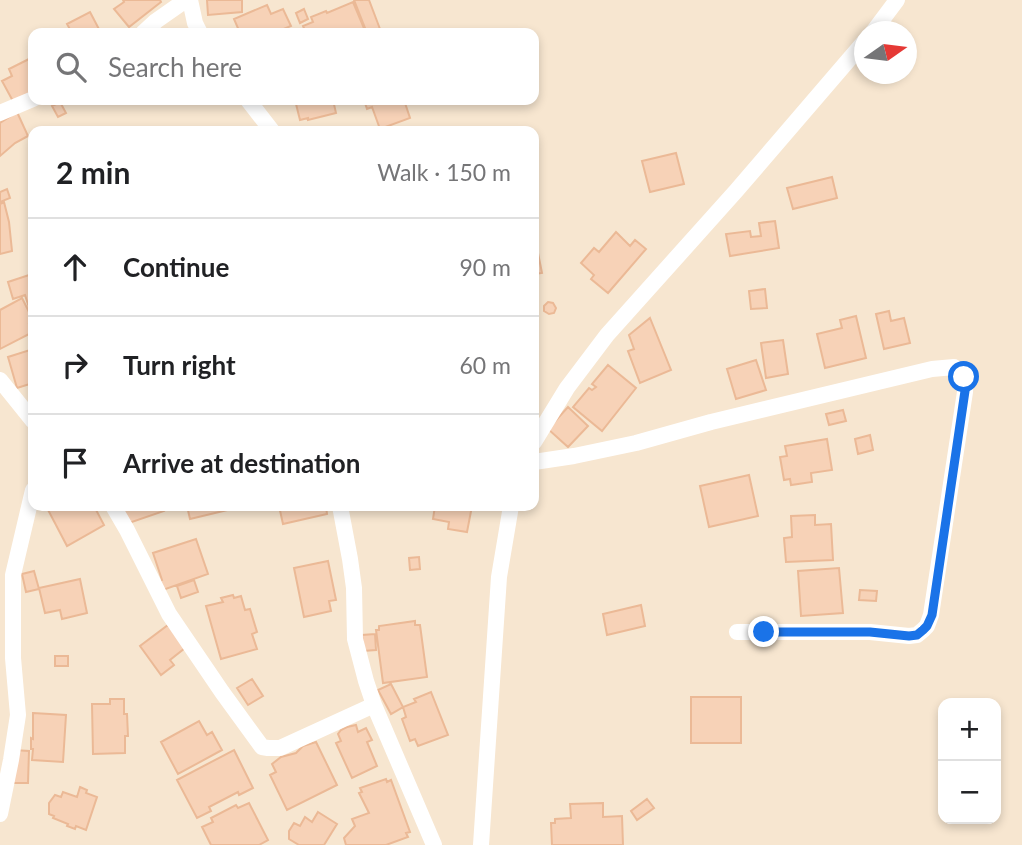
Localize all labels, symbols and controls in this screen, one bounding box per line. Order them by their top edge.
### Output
north arrow [854,21,917,84]
search box [28,28,539,105]
icon: search [52,48,90,86]
text: Search here [108,51,242,83]
text: 2 min [56,154,130,190]
text: Walk · 150 m [377,158,511,186]
icon: ahead [56,248,94,286]
text: Continue [123,251,229,283]
text: 90 m [460,253,511,281]
icon: right [56,346,94,384]
text: Turn right [123,349,236,381]
text: 60 m [460,351,511,379]
route start [948,361,979,392]
icon: arrive [56,444,94,482]
text: Arrive at destination [123,447,360,479]
route end [748,616,779,647]
map controls [938,698,1001,824]
button: + [938,698,1001,761]
button: − [938,761,1001,824]

